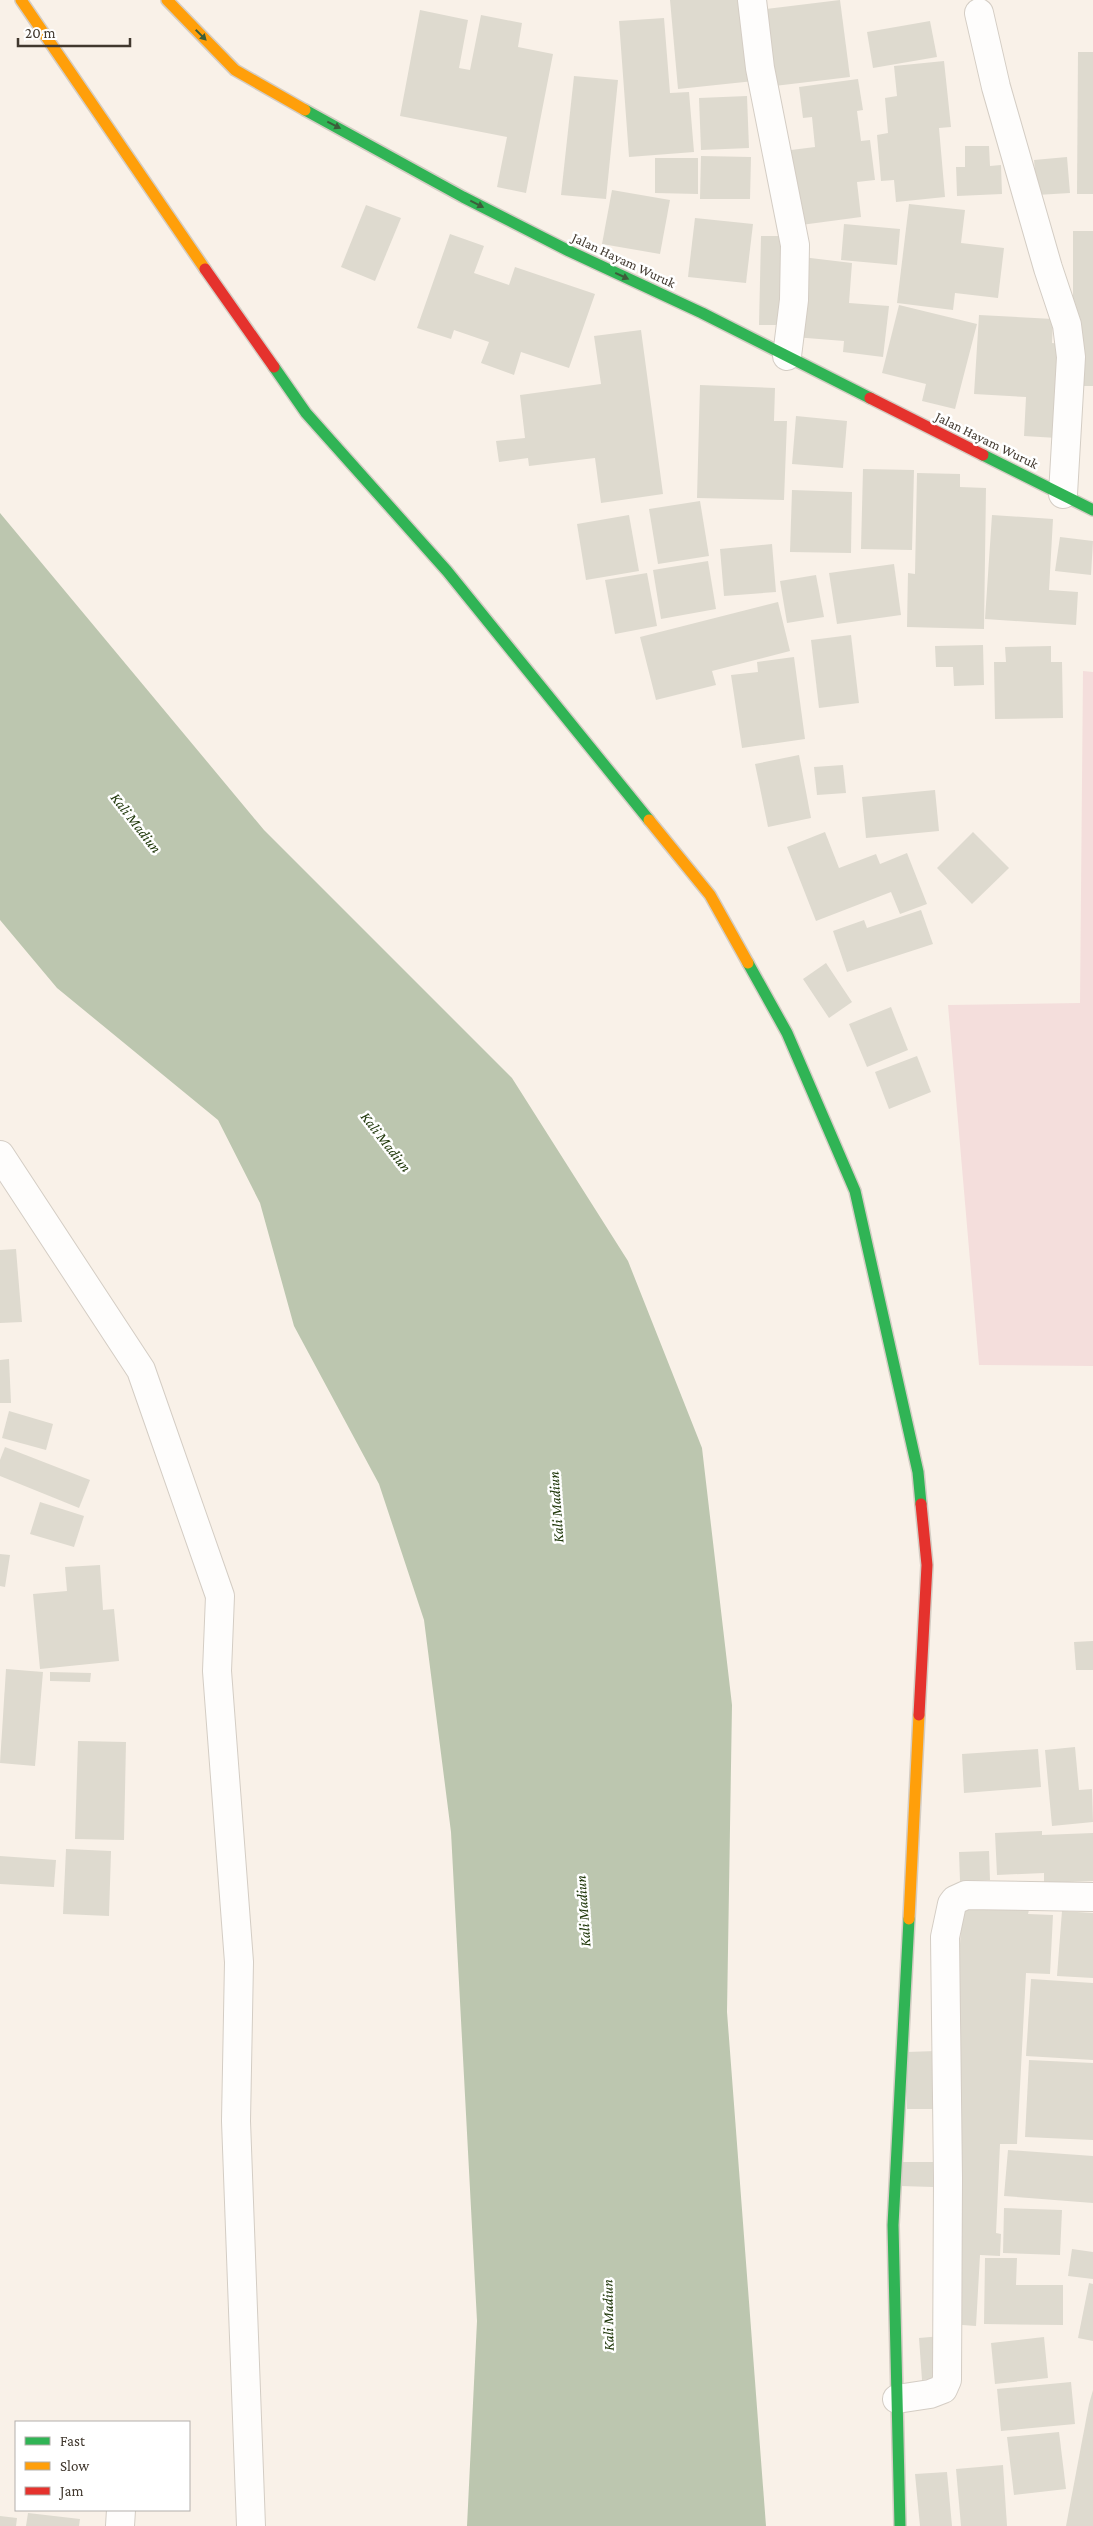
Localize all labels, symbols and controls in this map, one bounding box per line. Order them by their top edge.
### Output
scale bar [18,15,130,47]
text: 20 m [25,25,56,41]
one-way arrow [195,29,207,41]
one-way arrow [327,121,342,129]
one-way arrow [470,199,484,208]
street label: Jalan Hayam Wuruk [568,228,679,291]
one-way arrow [615,272,629,280]
street label: Jalan Hayam Wuruk [931,407,1041,472]
water label: Kali Madiun [108,790,165,857]
water label: Kali Madiun [358,1109,415,1176]
water label: Kali Madiun [545,1470,566,1543]
water label: Kali Madiun [572,1874,593,1947]
water label: Kali Madiun [599,2279,617,2351]
legend [15,2421,190,2511]
text: Fast [60,2433,86,2449]
text: Slow [60,2458,90,2474]
text: Jam [58,2483,83,2500]

